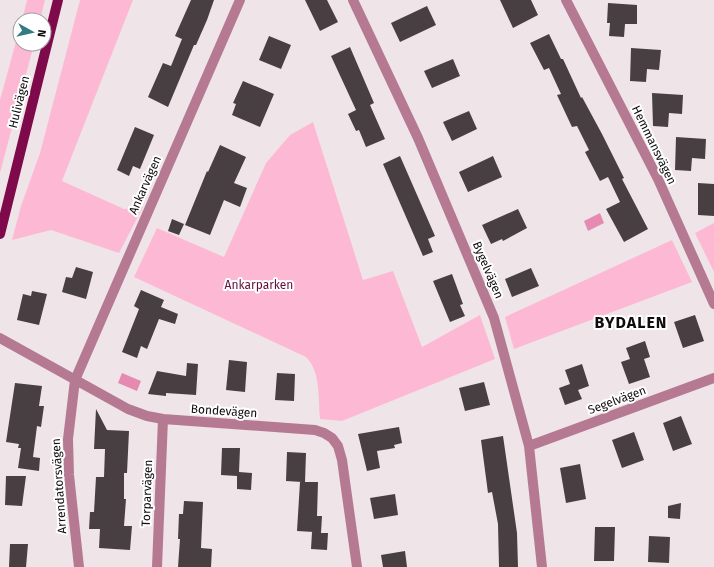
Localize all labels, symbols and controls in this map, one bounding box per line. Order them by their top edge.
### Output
north arrow [12,12,52,52]
text: N [34,29,48,38]
street label: Hulivägen [6,74,32,130]
street label: Hemmansvägen [629,103,679,187]
street label: Ankarvägen [126,153,164,217]
street label: Bygelvägen [470,239,506,301]
park label: Ankarparken [225,278,293,292]
district label: BYDALEN [595,313,667,332]
street label: Segelvägen [586,383,648,417]
street label: Bondevägen [190,402,258,420]
street label: Arrendatorsvägen [49,438,69,534]
street label: Torparvägen [139,459,155,527]

